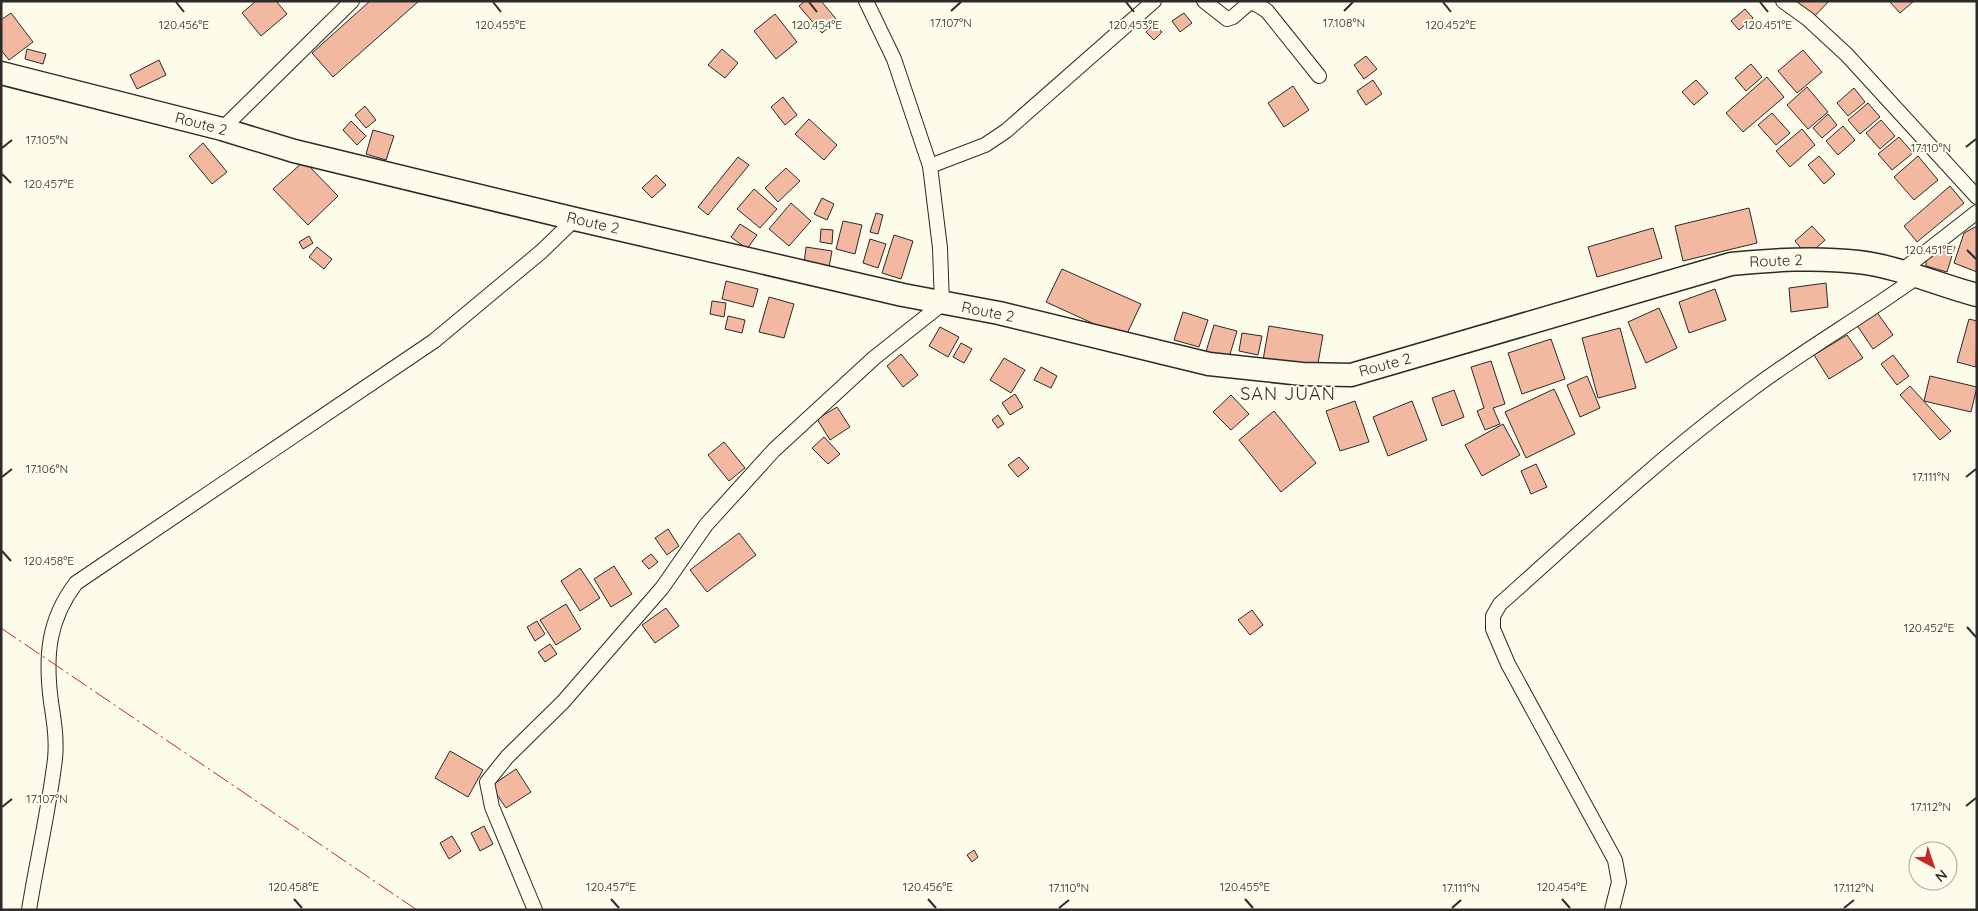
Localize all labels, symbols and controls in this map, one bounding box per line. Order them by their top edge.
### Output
text: 17.107°N [930,15,972,30]
text: 17.108°N [1323,15,1365,30]
text: 120.456°E [159,17,209,32]
text: 120.455°E [476,17,526,32]
text: 120.454°E [792,17,842,32]
text: 120.453°E [1109,17,1159,32]
text: 120.452°E [1426,17,1476,32]
text: 120.451°E [1744,17,1792,32]
street label: Route 2 [173,107,229,140]
text: 17.105°N [26,132,68,147]
text: 17.110°N [1911,140,1951,155]
text: 120.457°E [24,176,74,191]
street label: Route 2 [565,207,621,238]
text: 120.451°E [1905,242,1953,257]
street label: Route 2 [1749,250,1803,271]
street label: Route 2 [960,297,1016,326]
street label: Route 2 [1357,348,1413,381]
district label: SAN JUAN [1240,382,1336,405]
text: 17.106°N [26,461,68,476]
text: 17.111°N [1912,469,1950,484]
text: 120.458°E [24,553,74,568]
text: 120.452°E [1904,620,1954,635]
text: 17.107°N [26,791,68,806]
text: 17.112°N [1911,799,1951,814]
north arrow [1908,841,1958,891]
text: N [1932,866,1951,886]
text: 120.458°E [269,879,319,894]
text: 120.457°E [586,879,636,894]
text: 120.456°E [903,879,953,894]
text: 120.455°E [1220,879,1270,894]
text: 120.454°E [1537,879,1587,894]
text: 17.110°N [1049,880,1089,895]
text: 17.111°N [1442,880,1480,895]
text: 17.112°N [1834,880,1874,895]

